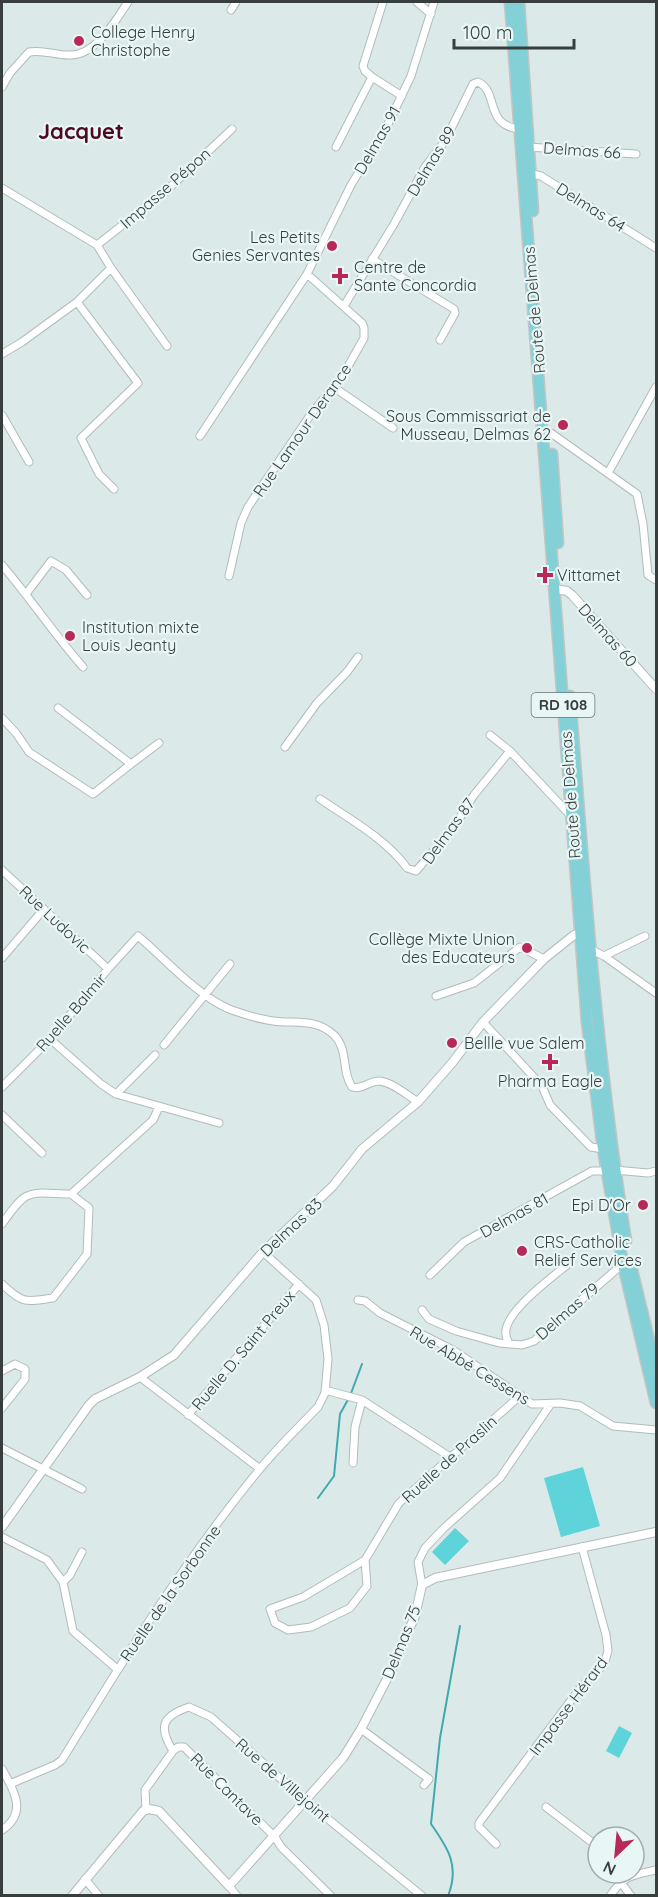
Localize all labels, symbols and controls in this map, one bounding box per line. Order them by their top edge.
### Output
scale bar [454,12,574,50]
text: 100 m [463,21,512,44]
place label: College Henry Christophe [91,22,195,60]
marker: College Henry Christophe [72,34,86,48]
street label: Delmas 91 [349,102,405,178]
district label: Jacquet [38,117,124,145]
street label: Delmas 89 [402,122,460,200]
street label: Delmas 66 [543,137,622,163]
street label: Impasse Pépon [116,143,214,233]
street label: Delmas 64 [553,178,629,236]
place label: Les Petits Genies Servantes [192,227,320,265]
marker: Les Petits Genies Servantes [325,239,339,253]
street label: Route de Delmas [518,246,550,374]
place label: Centre de Sante Concordia [354,257,477,295]
marker: Centre de Sante Concordia [331,267,349,285]
street label: Rue Lamour Derance [248,360,356,500]
place label: Sous Commissariat de Musseau, Delmas 62 [386,406,551,444]
marker: Sous Commissariat de Musseau, Delmas 62 [556,418,570,432]
place label: Vittamet [557,565,621,585]
marker: Vittamet [538,568,552,582]
street label: Delmas 60 [574,599,642,671]
place label: Institution mixte Louis Jeanty [82,617,199,655]
marker: Institution mixte Louis Jeanty [63,629,77,643]
road number: RD 108 [532,693,594,717]
street label: Route de Delmas [556,731,584,859]
street label: Delmas 87 [417,794,479,868]
street label: Rue Ludovic [15,881,95,957]
place label: Collège Mixte Union des Educateurs [369,929,515,967]
marker: Collège Mixte Union des Educateurs [520,941,534,955]
street label: Ruelle Balmir [32,969,110,1055]
place label: Bellle vue Salem [464,1033,585,1053]
marker: Bellle vue Salem [445,1036,459,1050]
marker: Pharma Eagle [543,1055,557,1069]
place label: Pharma Eagle [498,1071,602,1091]
street label: Delmas 81 [476,1188,552,1242]
street label: Delmas 83 [256,1193,326,1261]
place label: Epi D'Or [571,1195,631,1215]
marker: Epi D'Or [636,1198,650,1212]
place label: CRS-Catholic Relief Services [534,1232,642,1270]
marker: CRS-Catholic Relief Services [515,1244,529,1258]
street label: Delmas 79 [531,1278,603,1344]
street label: Ruelle D. Saint Preux [187,1286,299,1414]
street label: Rue Abbé Cessens [406,1321,534,1409]
street label: Ruelle de Praslin [397,1411,501,1507]
street label: Ruelle de la Sorbonne [115,1521,225,1665]
street label: Delmas 75 [377,1602,425,1682]
street label: Impasse Hérard [524,1653,612,1759]
street label: Rue de Villejoint [232,1734,334,1826]
street label: Rue Cantave [186,1748,268,1830]
north arrow [586,1825,646,1885]
text: N [600,1857,619,1880]

